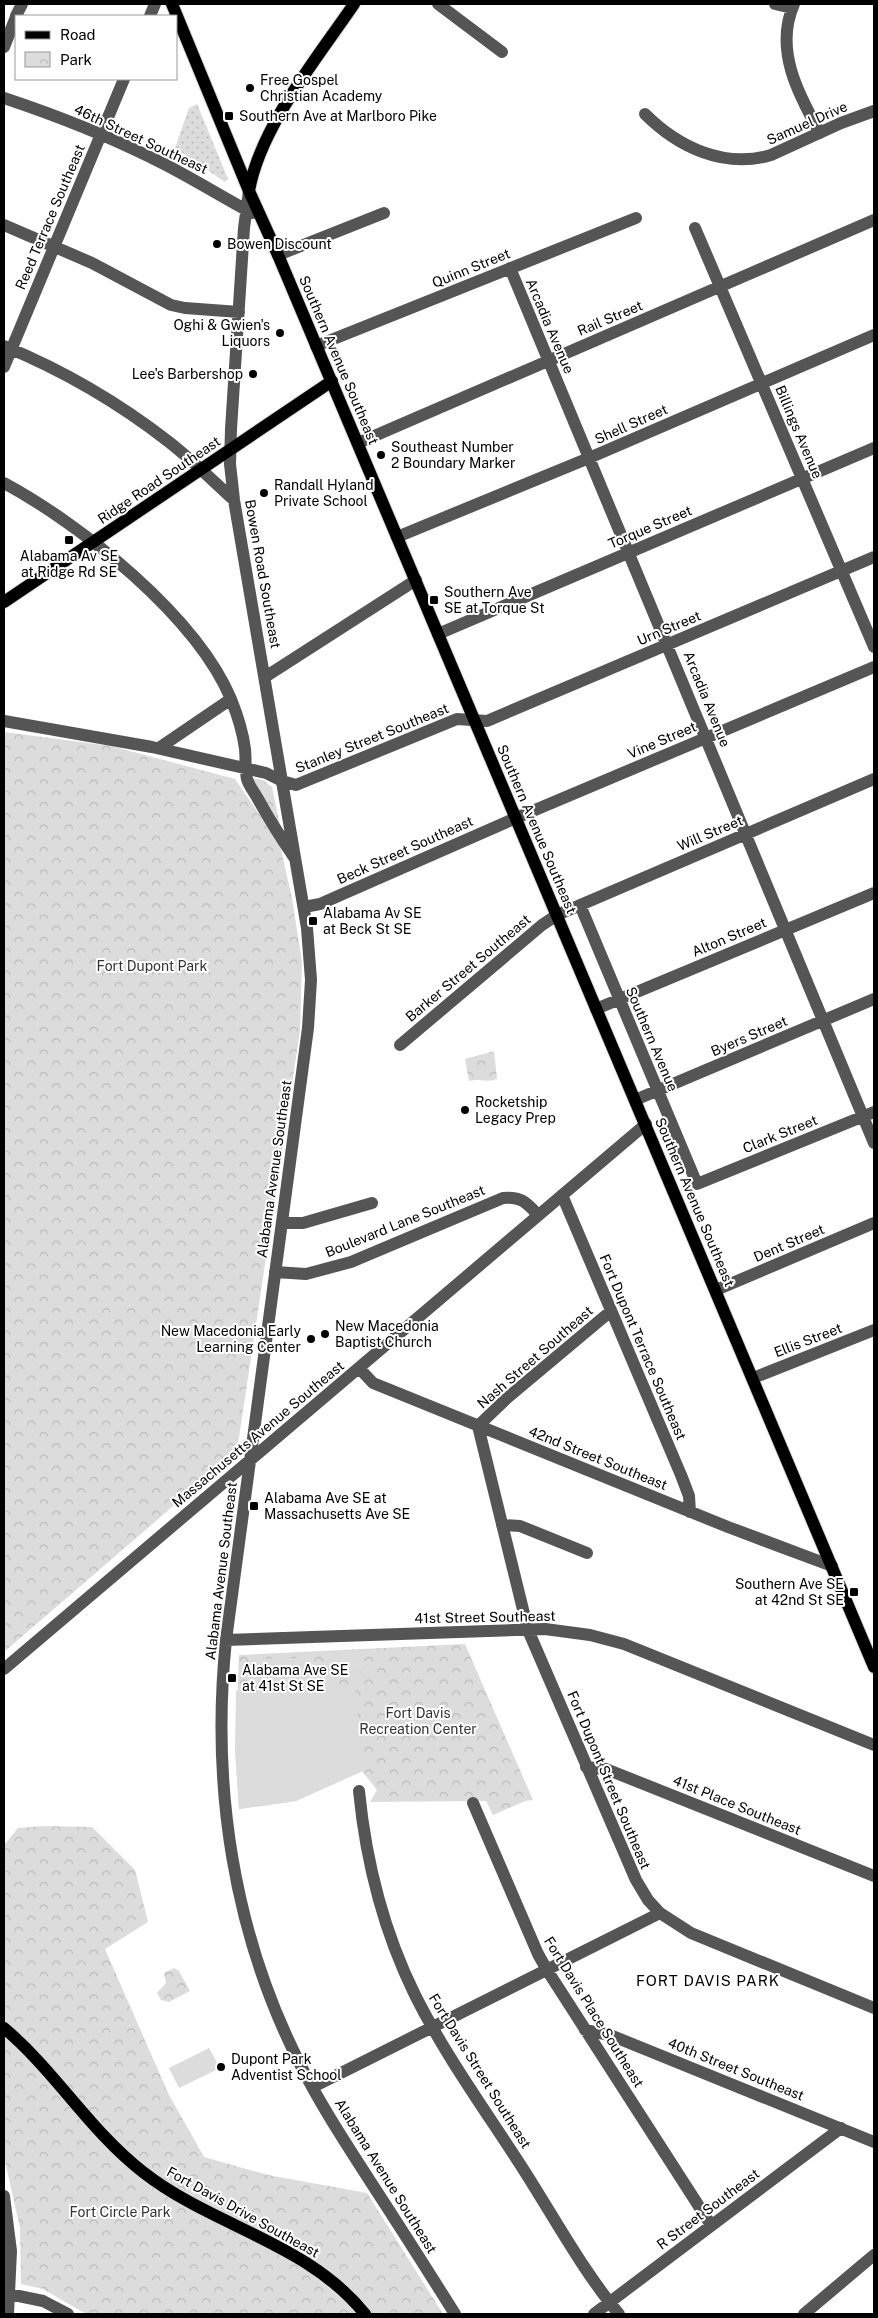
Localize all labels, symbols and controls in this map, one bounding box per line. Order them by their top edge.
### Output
legend [15,15,178,80]
text: Road [60,26,96,43]
text: Park [60,51,92,68]
place label: Free Gospel Christian Academy [260,72,383,104]
marker: Free Gospel Christian Academy [244,82,256,94]
street label: Samuel Drive [764,98,850,148]
street label: 46th Street Southeast [72,101,210,177]
place label: Southern Ave at Marlboro Pike [239,108,437,124]
marker: Southern Ave at Marlboro Pike [223,110,235,122]
street label: Reed Terrace Southeast [12,142,88,292]
place label: Bowen Discount [227,236,332,252]
marker: Bowen Discount [211,238,223,250]
street label: Quinn Street [430,245,512,291]
street label: Southern Avenue Southeast [296,273,382,447]
street label: Arcadia Avenue [523,276,577,376]
street label: Rail Street [575,297,645,339]
place label: Oghi & Gwien's Liquors [173,317,270,349]
marker: Oghi & Gwien's Liquors [274,327,286,339]
place label: Lee's Barbershop [132,366,243,382]
marker: Lee's Barbershop [247,368,259,380]
street label: Billings Avenue [772,383,826,481]
street label: Shell Street [592,401,670,447]
street label: Ridge Road Southeast [95,433,223,527]
place label: Southeast Number 2 Boundary Marker [391,439,515,471]
marker: Southeast Number 2 Boundary Marker [375,449,387,461]
place label: Randall Hyland Private School [274,477,373,509]
marker: Randall Hyland Private School [258,487,270,499]
street label: Bowen Road Southeast [242,498,284,650]
street label: Torque Street [606,502,694,552]
marker: Alabama Av SE at Ridge Rd SE [63,534,75,546]
place label: Alabama Av SE at Ridge Rd SE [20,548,118,580]
place label: Southern Ave SE at Torque St [444,584,545,616]
marker: Southern Ave SE at Torque St [428,594,440,606]
street label: Urn Street [635,607,703,649]
street label: Arcadia Avenue [681,649,733,749]
street label: Stanley Street Southeast [293,700,451,776]
street label: Vine Street [625,718,699,762]
street label: Southern Avenue Southeast [494,742,580,916]
street label: Will Street [675,812,745,854]
street label: Beck Street Southeast [334,813,476,887]
place label: Alabama Av SE at Beck St SE [323,905,422,937]
street label: Barker Street Southeast [402,911,534,1025]
street label: Alton Street [689,914,769,960]
marker: Alabama Av SE at Beck St SE [307,915,319,927]
park label: Fort Dupont Park [97,958,208,974]
street label: Southern Avenue [623,984,681,1094]
street label: Byers Street [708,1013,790,1059]
street label: Alabama Avenue Southeast [254,1079,294,1259]
place label: Rocketship Legacy Prep [475,1094,556,1126]
marker: Rocketship Legacy Prep [459,1104,471,1116]
street label: Clark Street [740,1112,820,1156]
street label: Southern Avenue Southeast [652,1115,738,1289]
street label: Boulevard Lane Southeast [323,1182,487,1260]
street label: Dent Street [751,1221,827,1265]
street label: Fort Dupont Terrace Southeast [597,1252,689,1442]
street label: Nash Street Southeast [474,1302,596,1412]
place label: New Macedonia Baptist Church [335,1318,439,1350]
street label: Ellis Street [772,1320,844,1360]
place label: New Macedonia Early Learning Center [161,1323,302,1355]
marker: New Macedonia Baptist Church [319,1328,331,1340]
marker: New Macedonia Early Learning Center [305,1333,317,1345]
street label: Massachusetts Avenue Southeast [169,1357,347,1511]
street label: 42nd Street Southeast [526,1423,670,1493]
street label: Alabama Avenue Southeast [202,1481,240,1661]
place label: Alabama Ave SE at Massachusetts Ave SE [264,1490,410,1522]
marker: Alabama Ave SE at Massachusetts Ave SE [248,1500,260,1512]
place label: Southern Ave SE at 42nd St SE [735,1576,844,1608]
marker: Southern Ave SE at 42nd St SE [848,1586,860,1598]
street label: 41st Street Southeast [414,1608,556,1626]
place label: Alabama Ave SE at 41st St SE [242,1662,348,1694]
marker: Alabama Ave SE at 41st St SE [226,1672,238,1684]
street label: Fort Dupont Street Southeast [564,1688,654,1872]
park label: Fort Davis Recreation Center [359,1705,477,1737]
street label: 41st Place Southeast [671,1772,803,1838]
street label: Fort Davis Place Southeast [541,1934,647,2090]
district label: FORT DAVIS PARK [636,1972,780,1989]
street label: Fort Davis Street Southeast [426,1991,534,2151]
street label: 40th Street Southeast [666,2034,806,2104]
place label: Dupont Park Adventist School [231,2051,341,2083]
marker: Dupont Park Adventist School [215,2061,227,2073]
street label: Alabama Avenue Southeast [332,2096,440,2256]
street label: Fort Davis Drive Southeast [164,2163,322,2261]
street label: R Street Southeast [654,2165,762,2253]
park label: Fort Circle Park [69,2204,171,2220]

